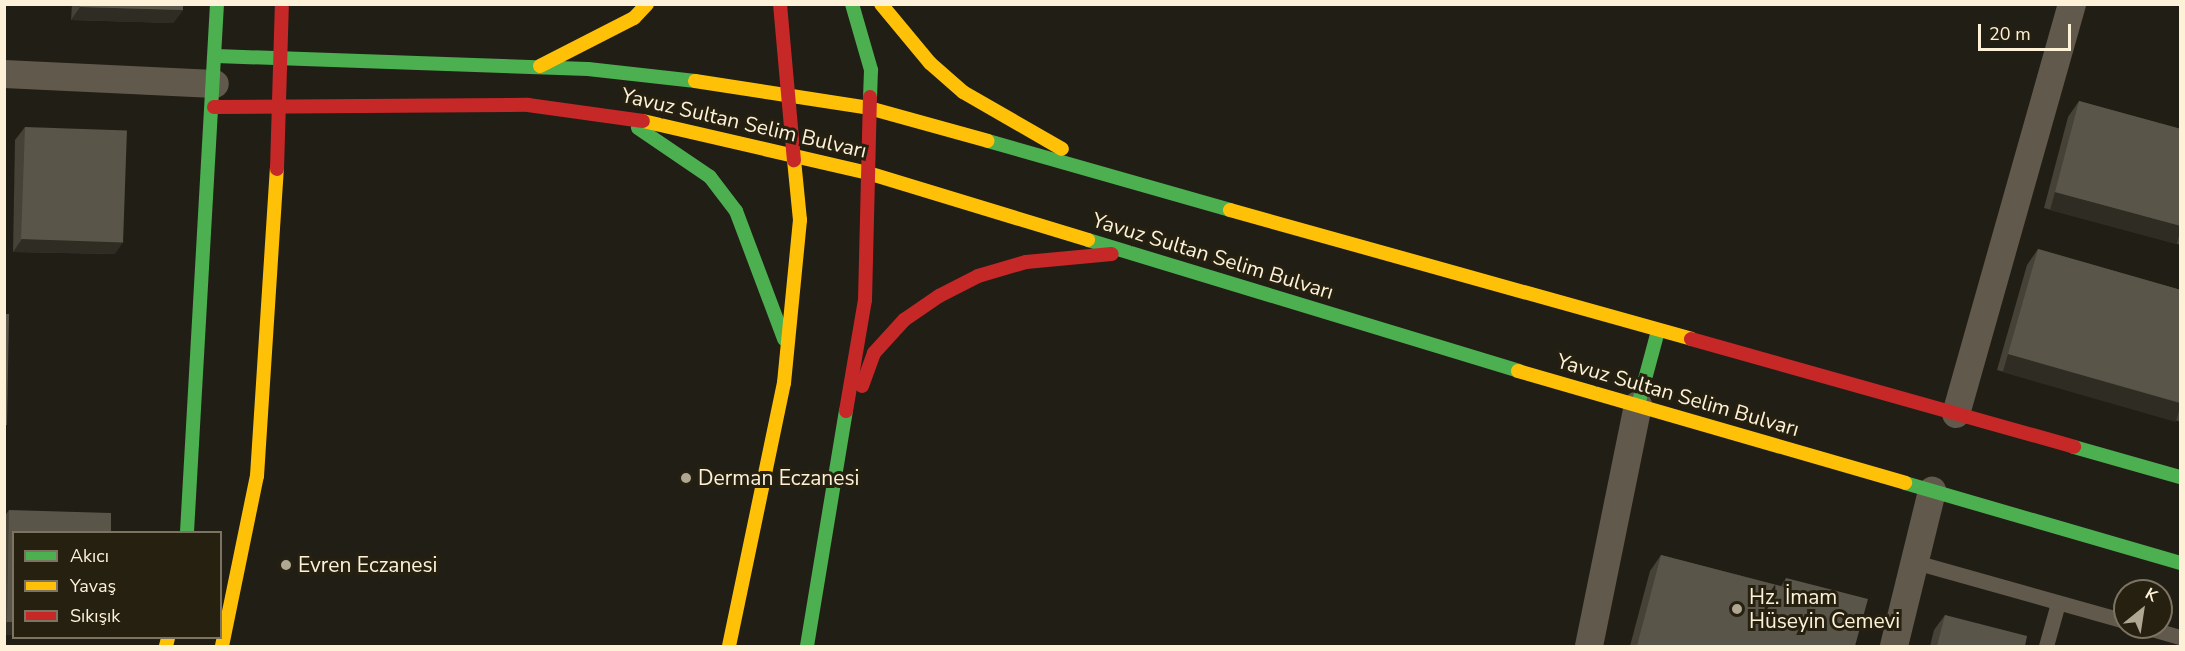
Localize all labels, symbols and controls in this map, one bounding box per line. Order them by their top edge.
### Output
scale bar [1981,12,2074,50]
text: 20 m [1989,22,2031,46]
street label: Yavuz Sultan Selim Bulvarı [619,83,869,163]
street label: Yavuz Sultan Selim Bulvarı [1089,207,1337,305]
street label: Yavuz Sultan Selim Bulvarı [1554,348,1802,442]
place label: Derman Eczanesi [698,465,859,491]
marker: Derman Eczanesi [679,471,693,485]
legend [12,531,222,639]
text: Akıcı [70,544,109,568]
place label: Evren Eczanesi [298,552,437,578]
marker: Evren Eczanesi [279,558,293,572]
text: Yavaş [70,574,116,598]
north arrow [2113,579,2173,639]
text: K [2141,583,2161,607]
place label: Hz. İmam Hüseyin Cemevi [1749,584,1900,634]
marker: Hz. İmam Hüseyin Cemevi [1730,602,1744,616]
text: Sıkışık [70,604,120,628]

